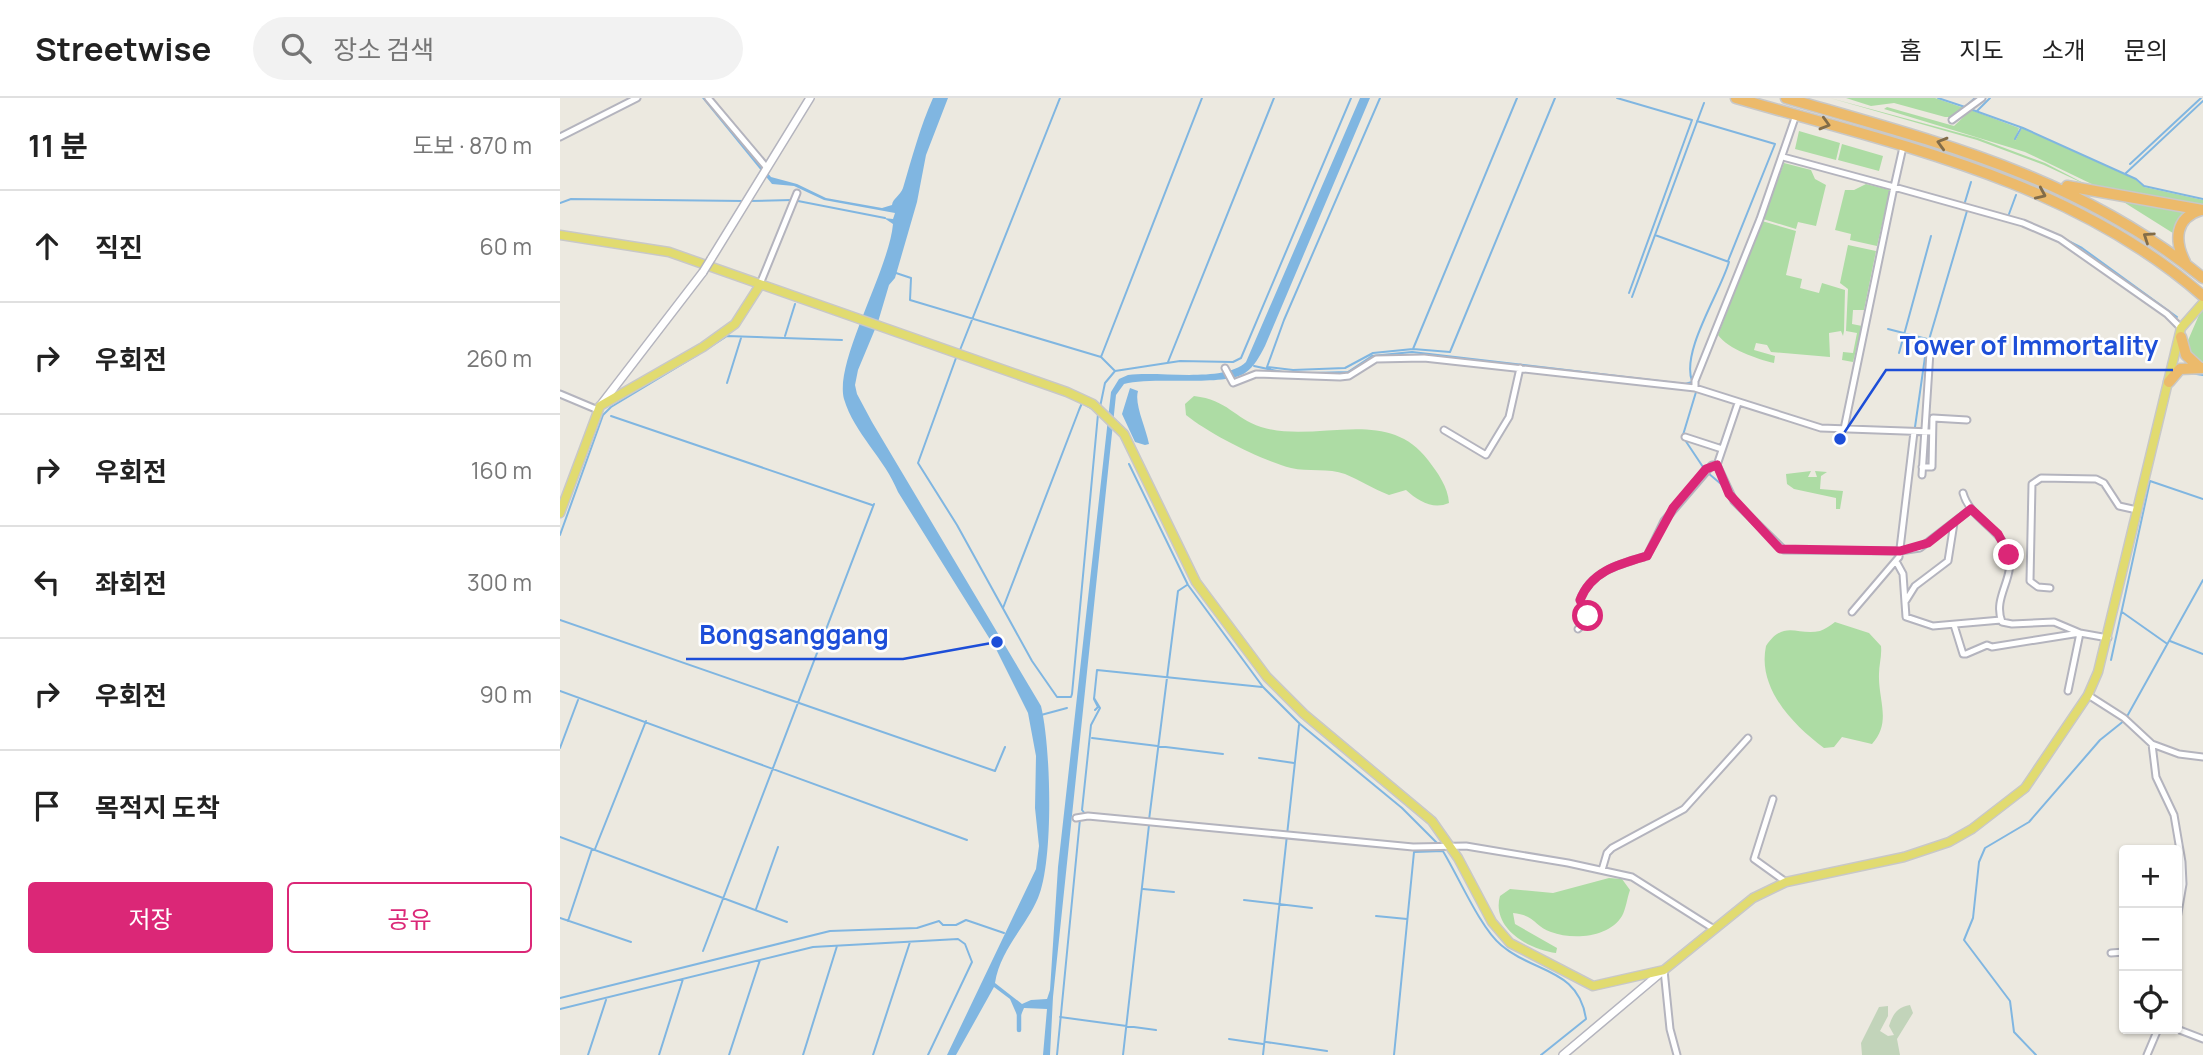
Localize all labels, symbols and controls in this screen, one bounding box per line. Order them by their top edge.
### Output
search box [253,17,743,80]
text: Streetwise [35,26,211,71]
icon: search [277,29,315,67]
text: 장소 검색 [333,31,434,67]
text: 홈 [1899,33,1921,66]
text: 지도 [1959,33,2004,66]
text: 소개 [2042,33,2086,66]
text: 문의 [2124,33,2168,66]
one-way arrow [1819,115,1831,130]
text: 11 분 [28,125,88,166]
text: 도보 · 870 m [412,129,532,161]
one-way arrow [1936,137,1948,152]
one-way arrow [2034,186,2046,200]
icon: ahead [28,227,66,265]
text: 직진 [95,229,143,265]
text: 60 m [480,230,532,262]
one-way arrow [2143,232,2156,245]
callout: Tower of Immortality [1886,323,2173,370]
text: Tower of Immortality [1900,327,2159,363]
icon: right [28,339,66,377]
text: 우회전 [95,341,167,377]
text: 260 m [466,342,532,374]
icon: right [28,451,66,489]
text: 우회전 [95,453,167,489]
text: 160 m [471,454,532,486]
route end [1993,539,2024,570]
icon: left [28,563,66,601]
text: 좌회전 [95,565,167,601]
text: 300 m [467,566,532,598]
route start [1572,600,1603,631]
callout: Bongsanggang [686,612,903,659]
text: Bongsanggang [699,616,889,652]
icon: right [28,675,66,713]
text: 우회전 [95,677,167,713]
text: 90 m [480,678,532,710]
icon: arrive [28,787,66,825]
text: 목적지 도착 [95,789,220,825]
map controls [2119,845,2182,1034]
button: + [2119,845,2182,908]
button: 저장 [28,882,273,953]
button: 공유 [287,882,532,953]
button: − [2119,908,2182,971]
button: locate [2119,971,2182,1034]

